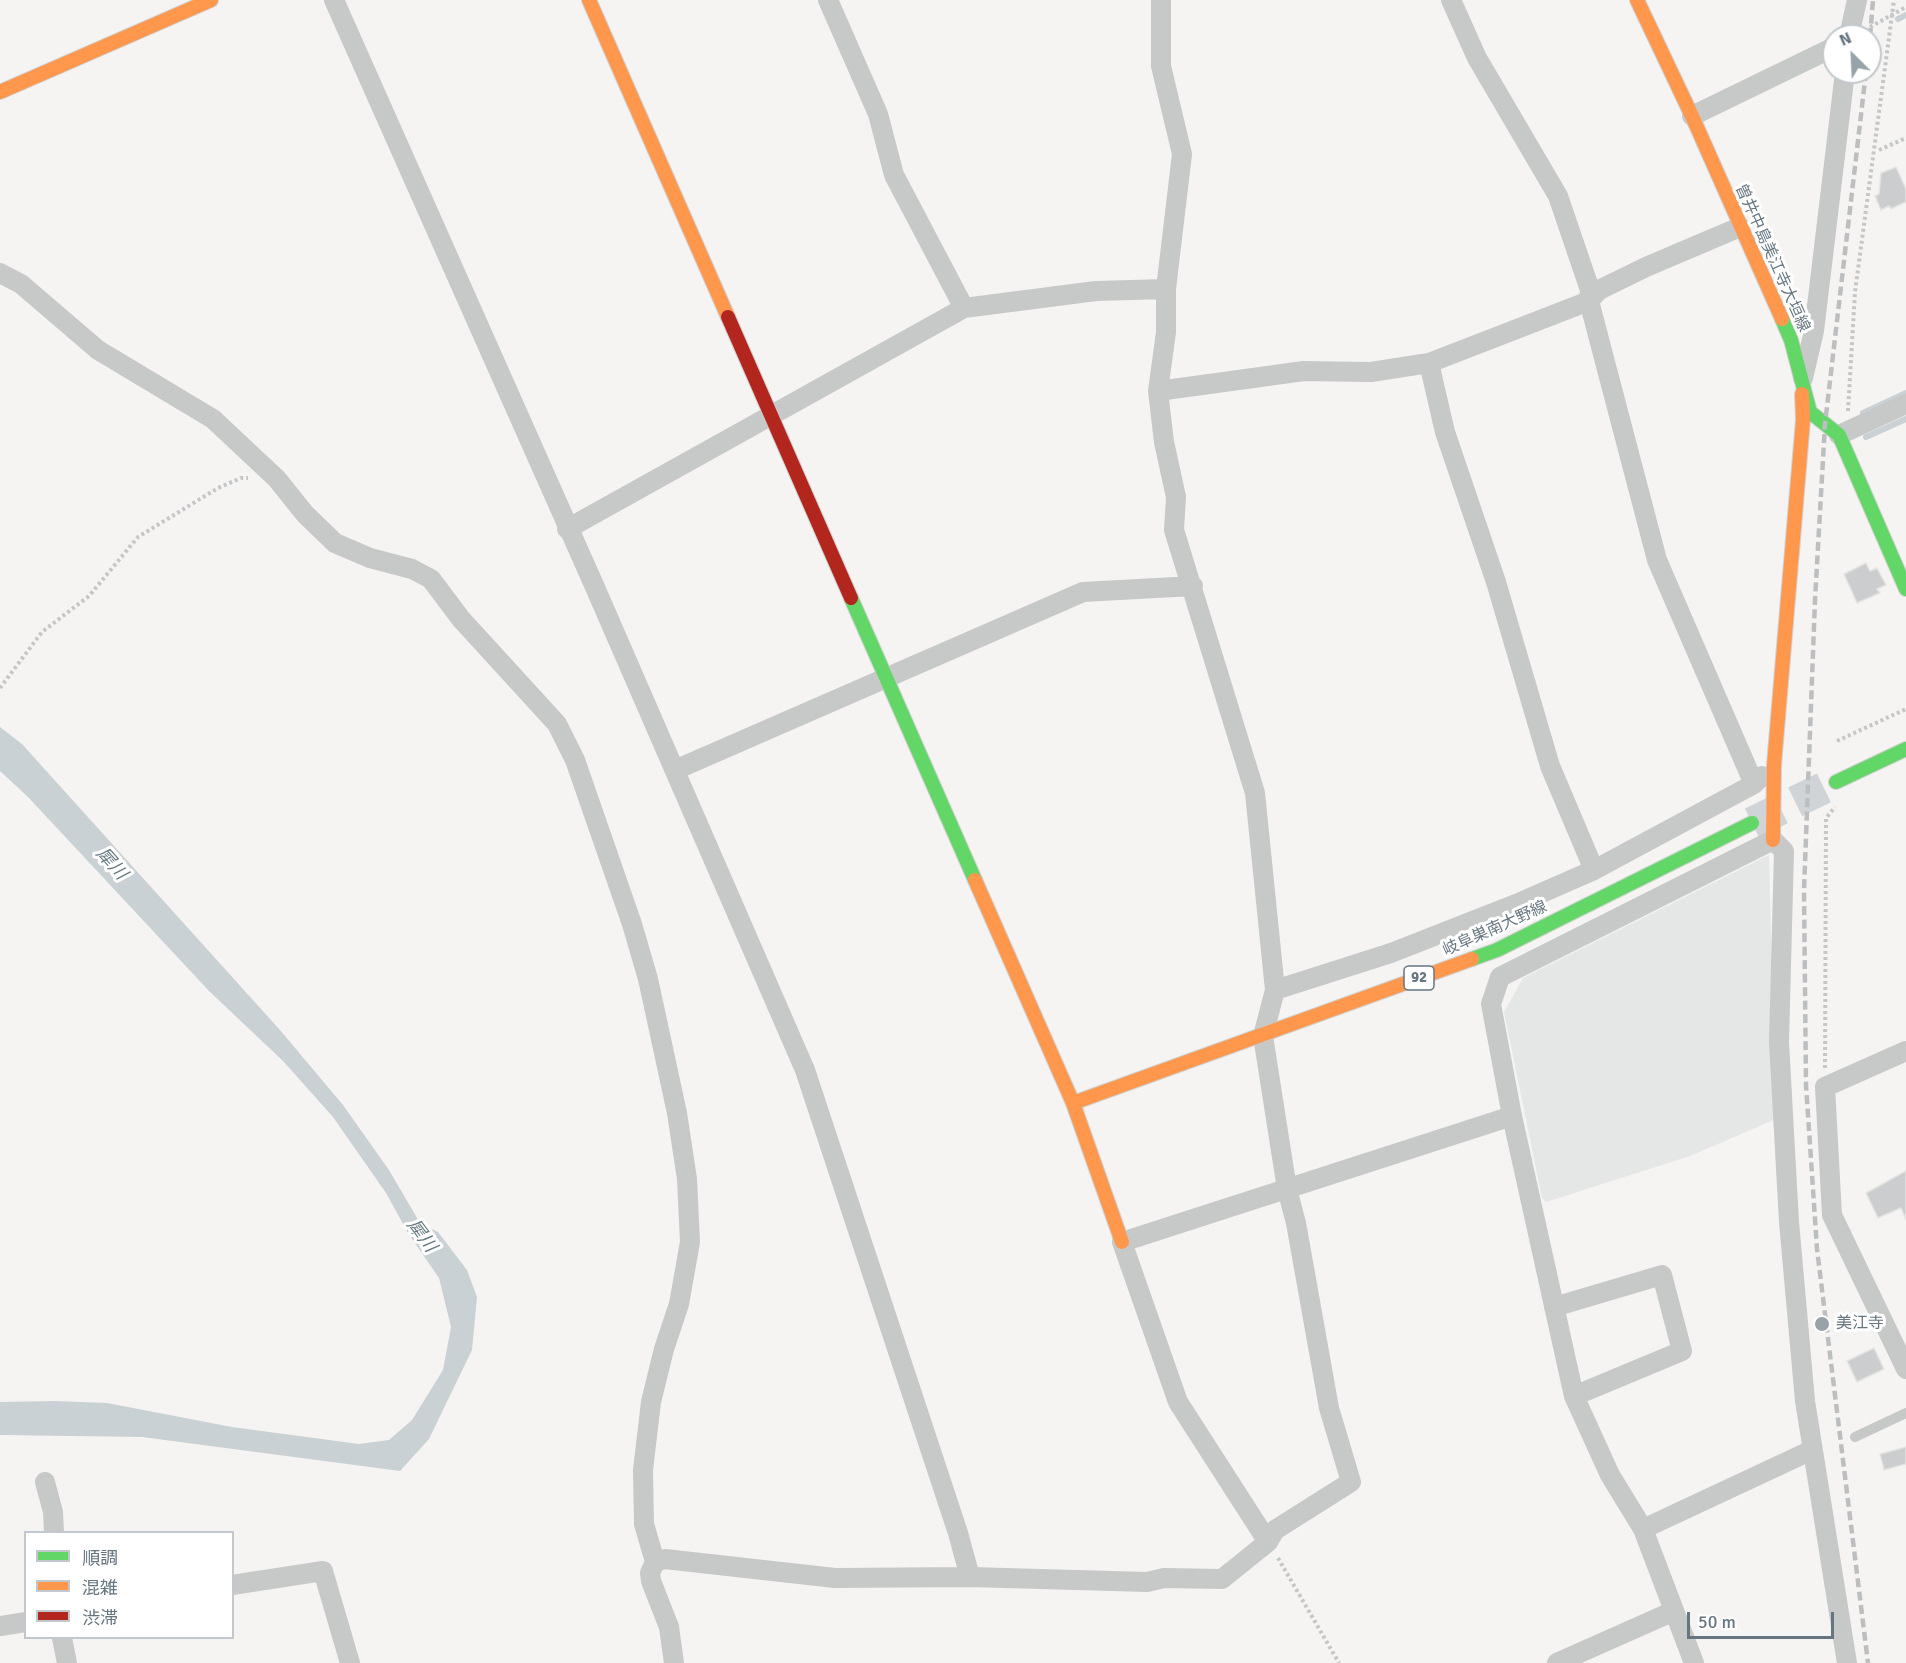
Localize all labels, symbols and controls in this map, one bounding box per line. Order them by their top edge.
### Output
north arrow [1822,24,1882,84]
text: N [1836,28,1855,51]
street label: 曽井中島美江寺大垣線 [1731,181,1813,335]
water label: 犀川 [91,843,131,885]
street label: 岐阜巣南大野線 [1440,897,1550,961]
road number: 92 [1404,966,1434,990]
water label: 犀川 [402,1215,440,1257]
place label: 美江寺 [1836,1314,1884,1334]
marker: 美江寺 [1813,1315,1831,1333]
legend [24,1531,234,1639]
text: 順調 [82,1547,118,1569]
text: 混雑 [82,1577,118,1599]
scale bar [1690,1600,1837,1638]
text: 渋滞 [82,1607,118,1629]
text: 50 m [1698,1611,1736,1633]

